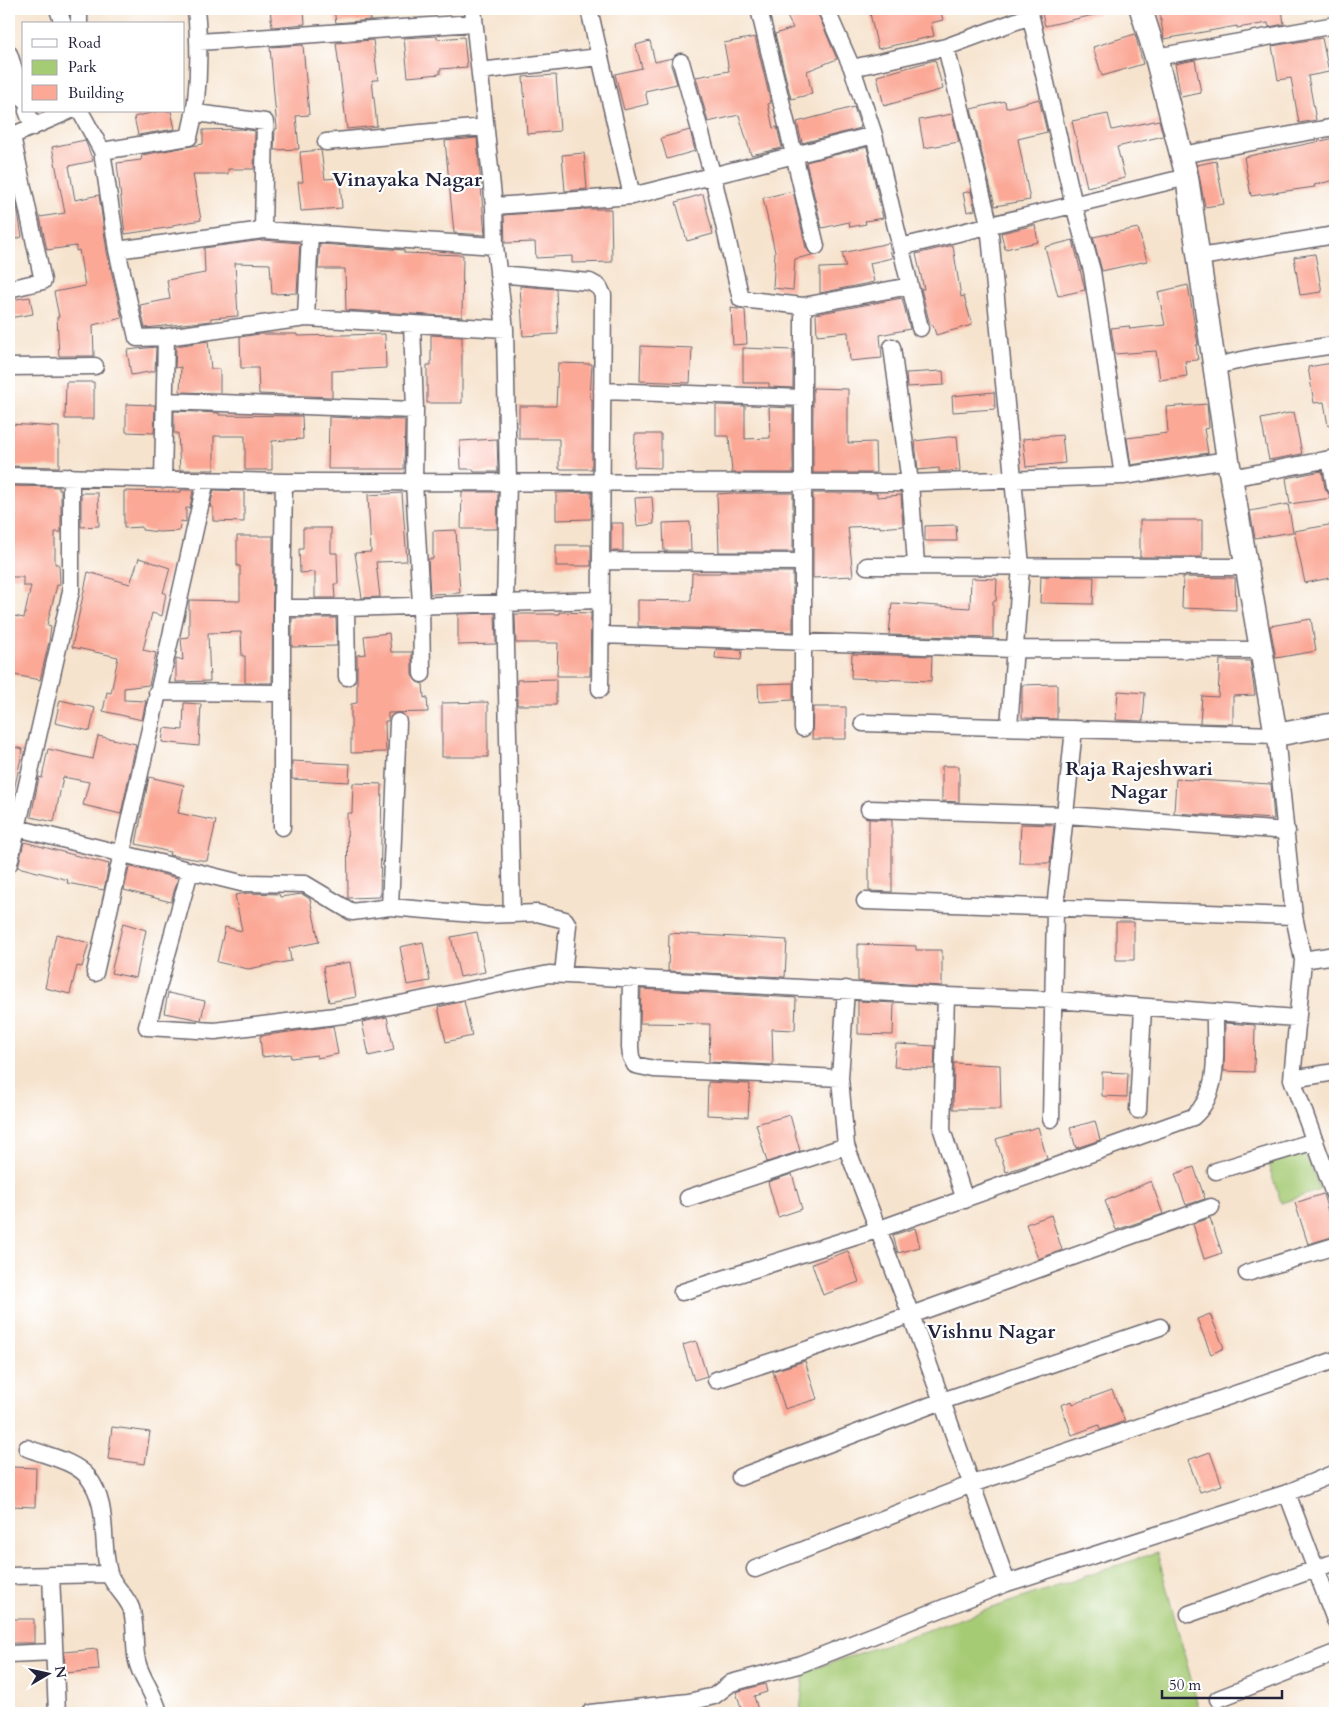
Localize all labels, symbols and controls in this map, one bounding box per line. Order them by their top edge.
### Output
legend [22,22,185,112]
text: Road [68,33,101,53]
text: Park [68,57,97,77]
text: Building [68,83,124,103]
district label: Vinayaka Nagar [332,166,483,193]
district label: Raja Rajeshwari Nagar [1065,755,1213,805]
district label: Vishnu Nagar [927,1318,1056,1345]
north arrow [22,1650,72,1700]
text: N [50,1665,71,1680]
scale bar [1162,1667,1282,1699]
text: 50 m [1169,1675,1201,1695]

